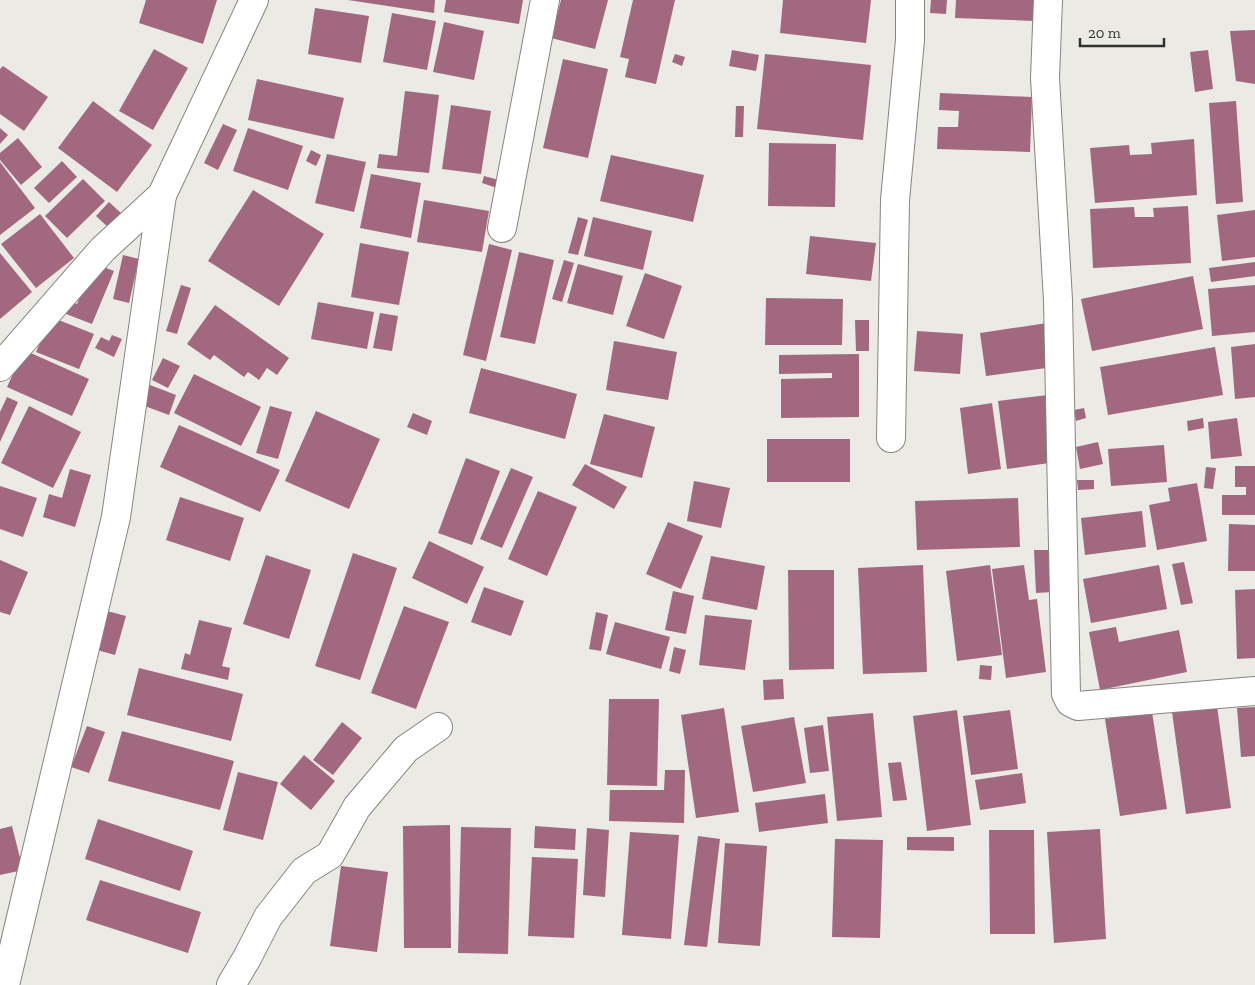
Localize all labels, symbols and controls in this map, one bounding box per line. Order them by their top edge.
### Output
scale bar [1080,15,1164,47]
text: 20 m [1088,24,1121,42]

